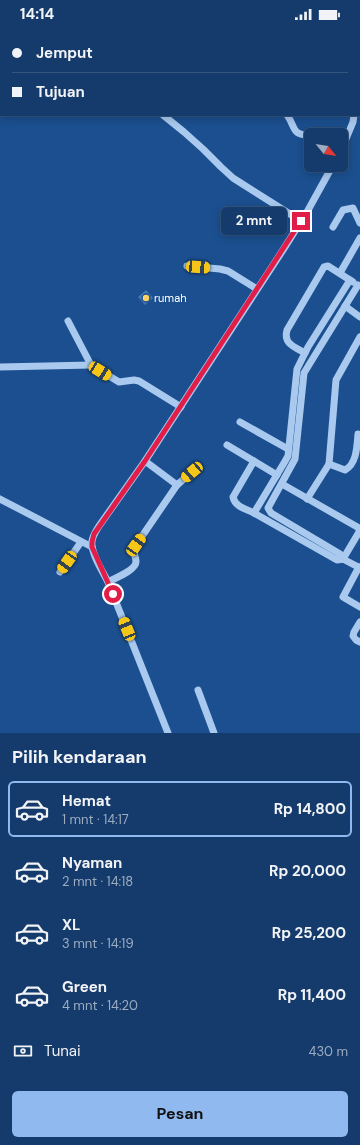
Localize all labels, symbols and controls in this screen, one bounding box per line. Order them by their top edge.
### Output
text: 14:14 [20,4,54,24]
text: Jemput [36,43,93,63]
text: Tujuan [36,82,85,102]
north arrow [304,128,348,172]
map controls [304,128,348,172]
callout: 2 mnt [221,207,287,235]
text: 2 mnt [236,212,272,229]
route end [292,212,310,230]
car [186,260,210,274]
place label: rumah [154,291,186,305]
marker: rumah [141,293,151,303]
car [87,360,113,382]
car [179,460,205,484]
car [124,532,148,558]
car [55,549,79,575]
route start [104,585,122,603]
car [117,616,137,642]
text: Pilih kendaraan [12,745,147,769]
icon: car [14,791,50,827]
text: Hemat [62,791,111,811]
text: Rp 14,800 [274,799,346,819]
text: 1 mnt · 14:17 [62,811,129,828]
icon: car [14,853,50,889]
text: Nyaman [62,853,122,873]
text: Rp 20,000 [269,861,346,881]
text: 2 mnt · 14:18 [62,873,133,890]
icon: car [14,915,50,951]
text: XL [62,915,80,935]
text: Rp 25,200 [272,923,346,943]
text: 3 mnt · 14:19 [62,935,134,952]
icon: car [14,977,50,1013]
text: Green [62,977,107,997]
text: Rp 11,400 [278,985,346,1005]
text: 4 mnt · 14:20 [62,997,138,1014]
icon: cash [12,1040,34,1062]
text: Tunai [44,1041,81,1061]
text: 430 m [308,1043,348,1060]
button: Pesan [12,1091,348,1137]

